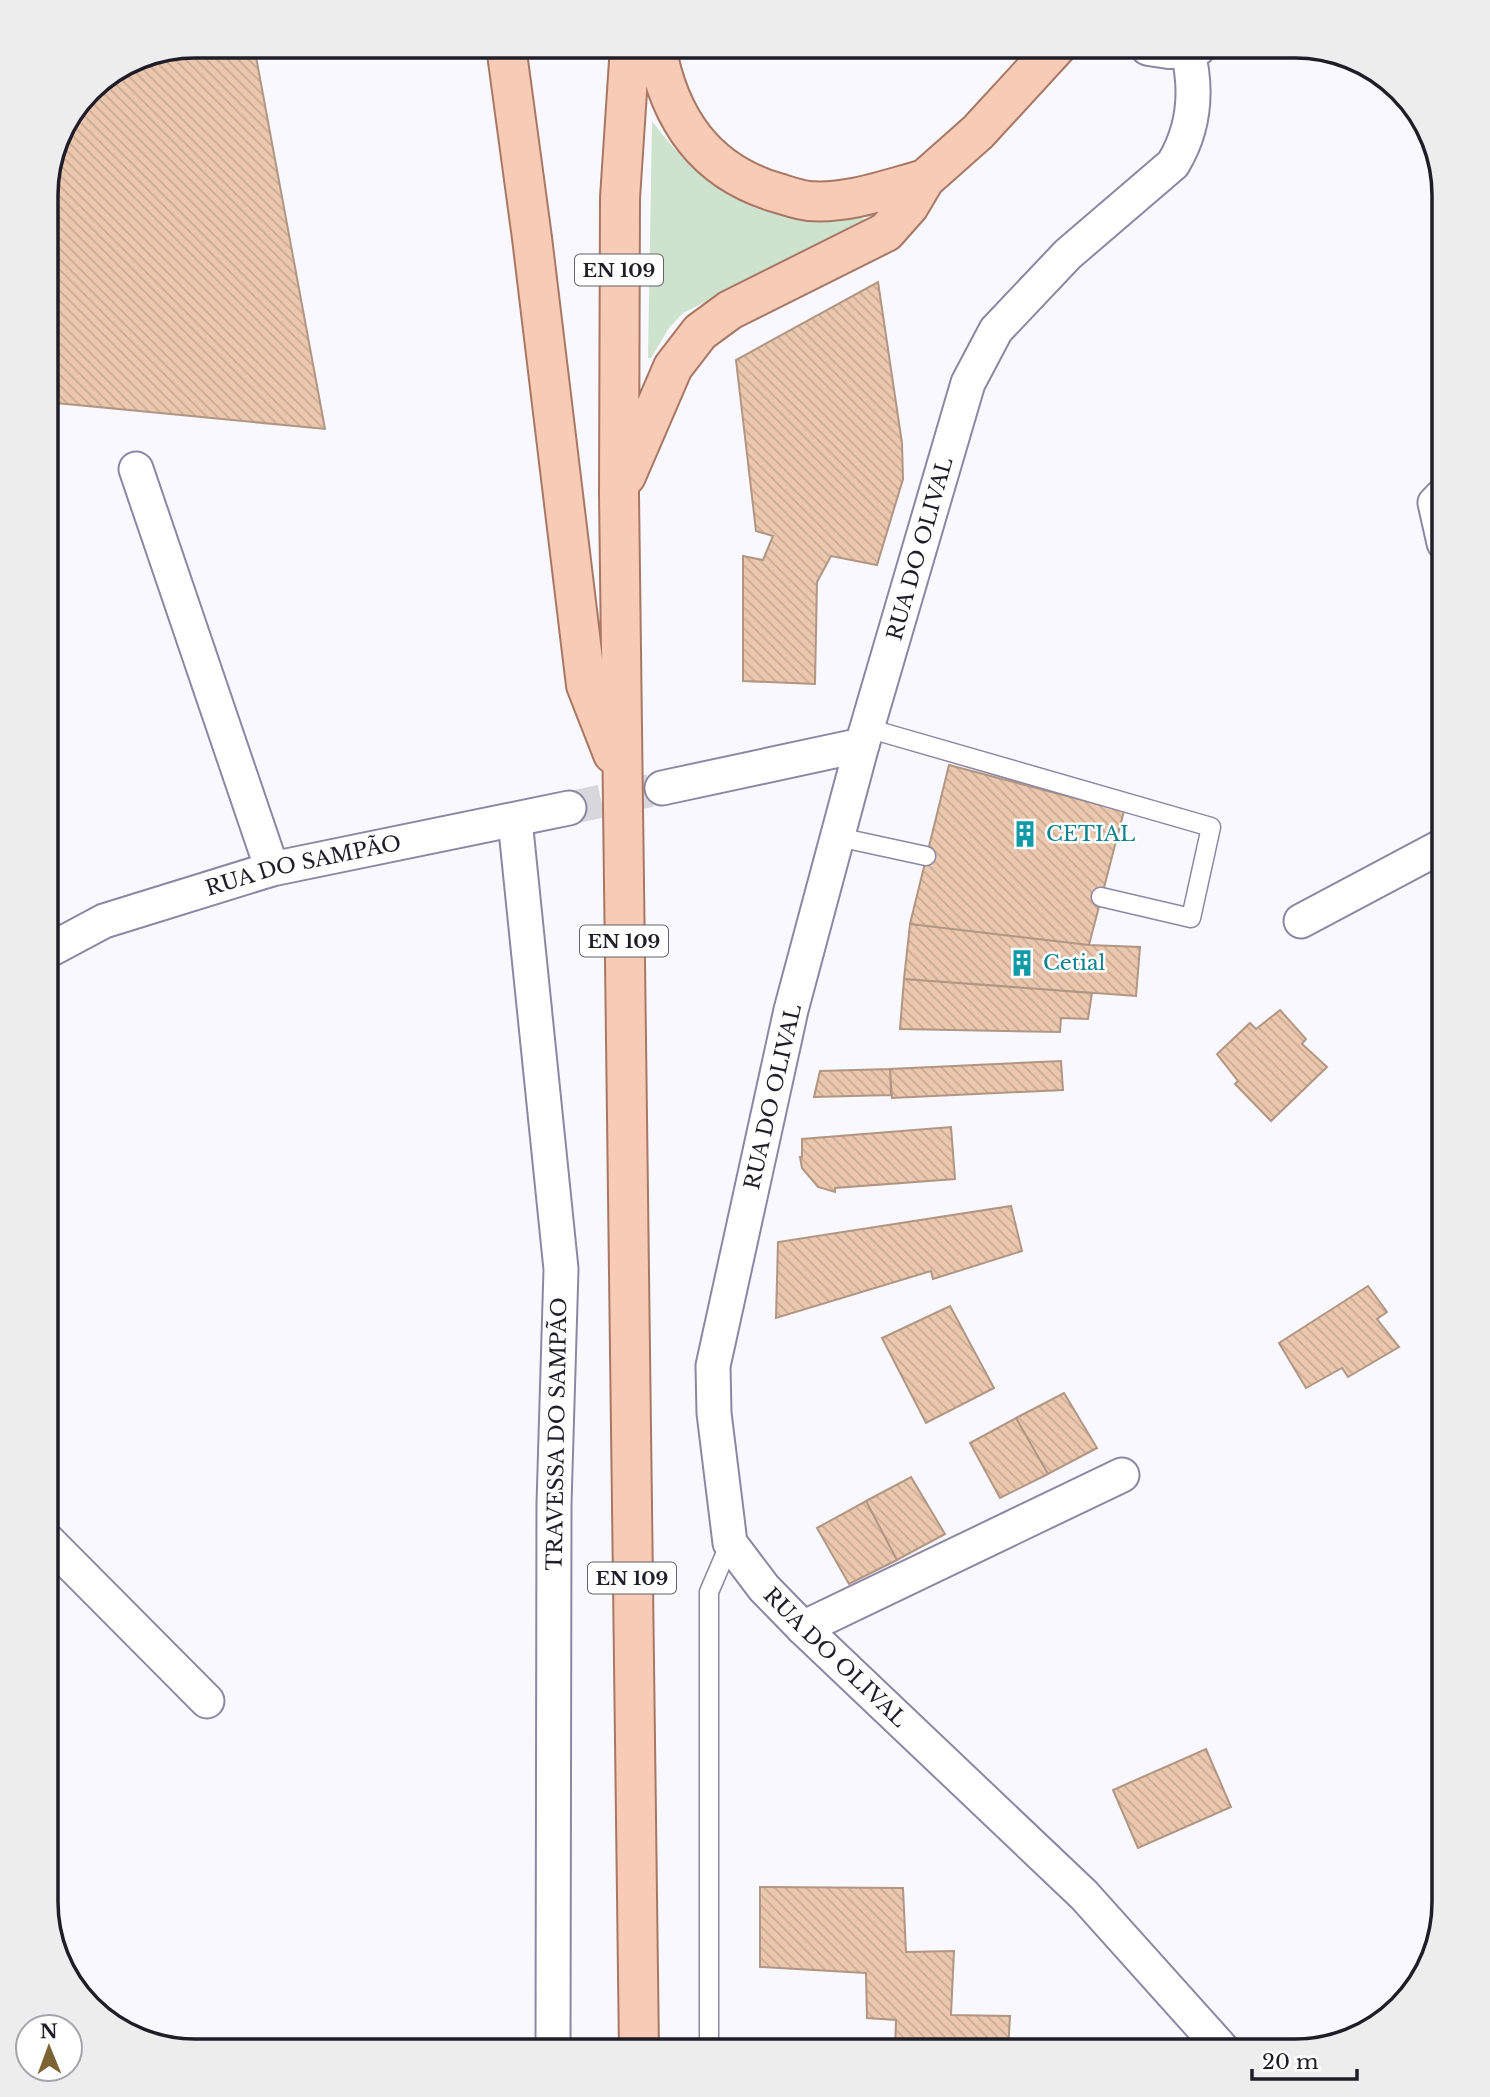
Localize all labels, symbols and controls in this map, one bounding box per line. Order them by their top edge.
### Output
road number: EN 109 [575,254,663,286]
street label: RUA DO OLIVAL [881,455,959,643]
building icon: CETIAL [1010,819,1040,849]
place label: CETIAL [1046,821,1135,847]
street label: RUA DO SAMPÃO [202,830,403,902]
road number: EN 109 [580,925,668,956]
building icon: Cetial [1007,948,1037,978]
place label: Cetial [1043,950,1106,976]
street label: RUA DO OLIVAL [739,1002,807,1192]
street label: TRAVESSA DO SAMPÃO [542,1297,572,1571]
road number: EN 109 [588,1562,676,1594]
street label: RUA DO OLIVAL [758,1582,912,1733]
north arrow [14,2013,84,2083]
text: N [40,2020,58,2043]
scale bar [1252,2038,1357,2082]
text: 20 m [1262,2049,1319,2075]

